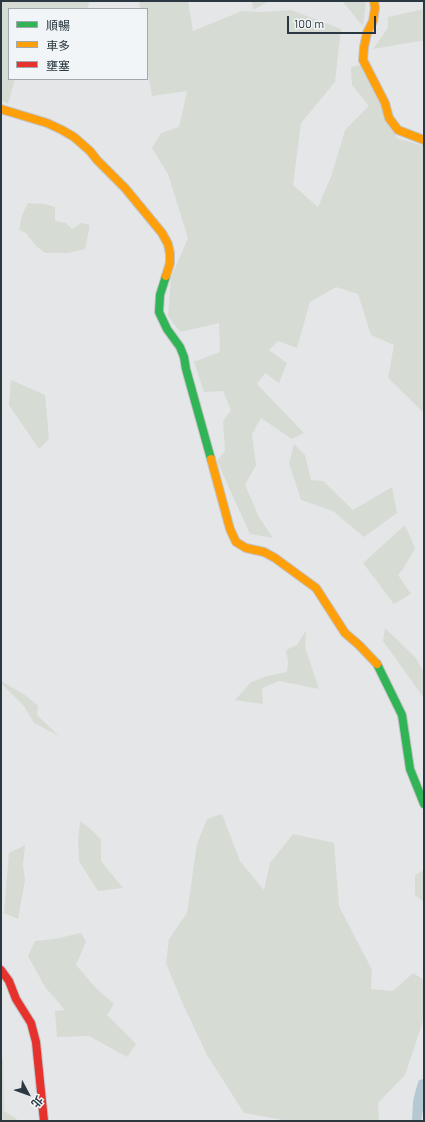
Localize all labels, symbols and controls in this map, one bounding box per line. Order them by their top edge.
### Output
legend [8,8,148,80]
scale bar [289,8,378,34]
text: 100 m [294,16,324,30]
text: 順暢 [46,18,70,32]
text: 車多 [46,38,70,52]
text: 壅塞 [46,58,70,72]
north arrow [8,1074,48,1114]
text: 北 [29,1094,46,1111]

